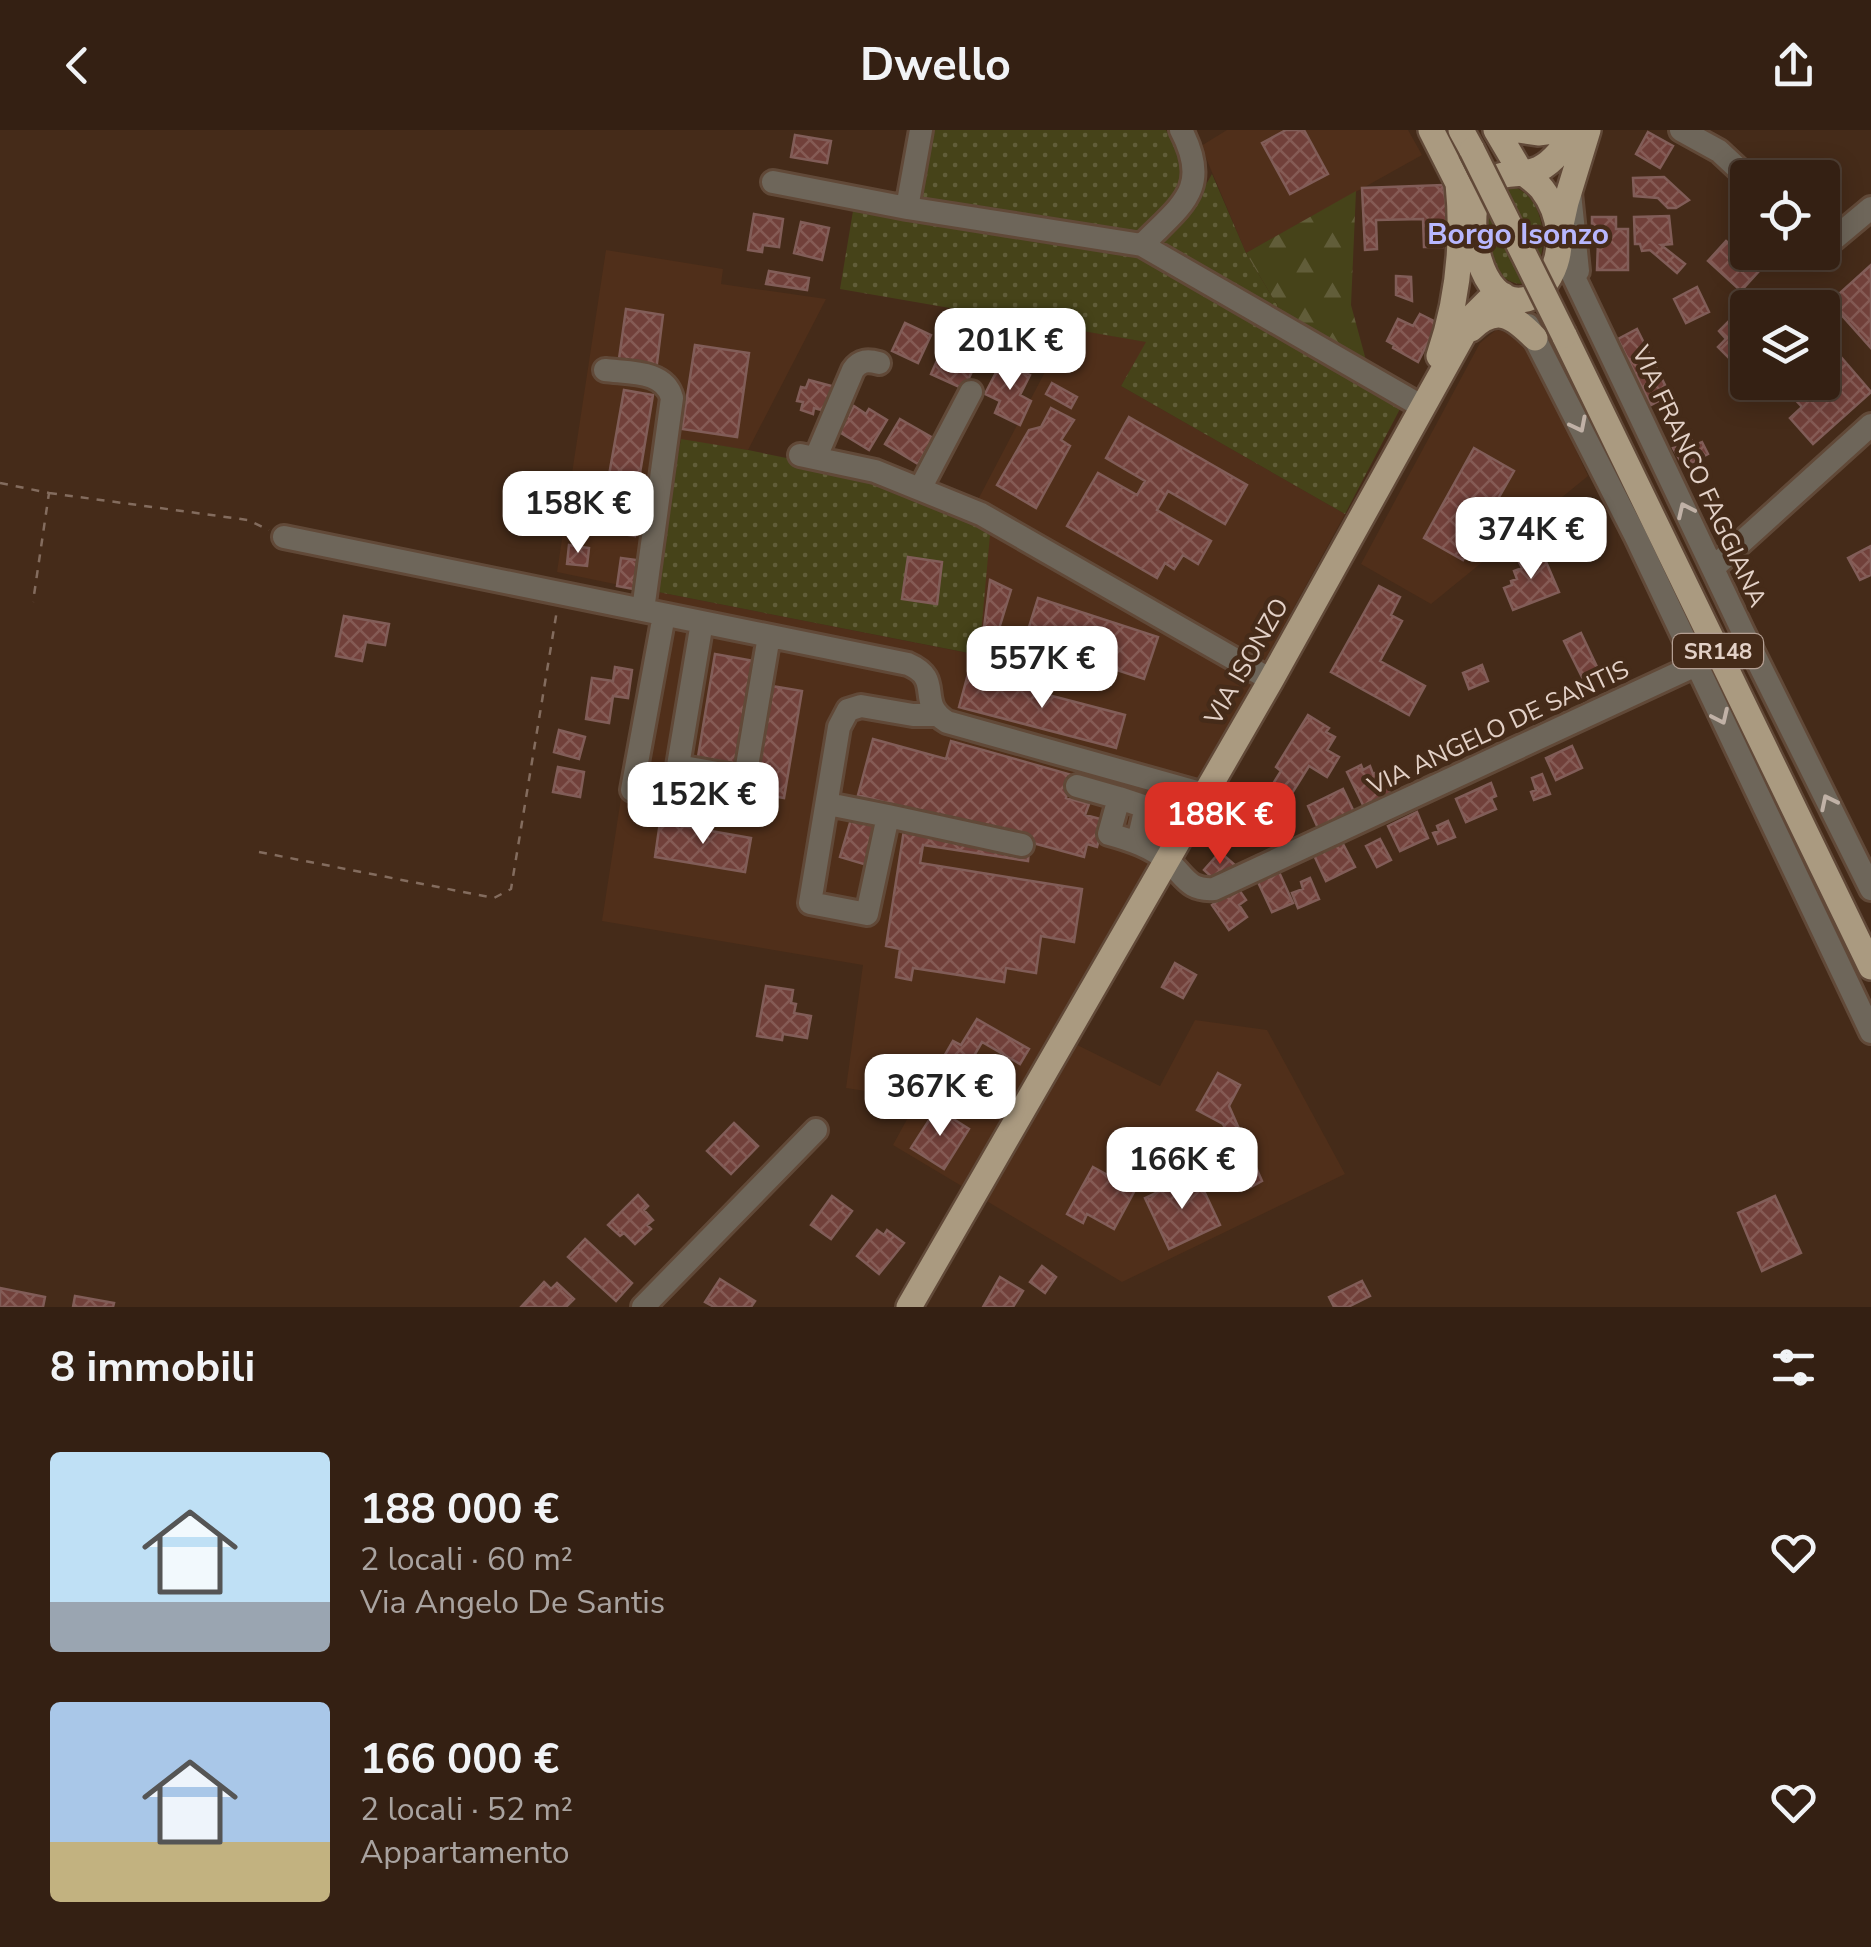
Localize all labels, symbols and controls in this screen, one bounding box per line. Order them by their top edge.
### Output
text: Dwello [860,35,1011,96]
icon: back [50,38,105,93]
icon: share [1766,38,1821,93]
map controls [1730,160,1840,400]
button: locate [1730,160,1840,270]
district label: Borgo Isonzo [1427,214,1609,255]
button: layers [1730,290,1840,400]
pin: 201K € [929,308,1091,393]
text: 201K € [957,319,1063,362]
street label: VIA FRANCO FAGGIANA [1623,339,1775,613]
one-way arrow [1567,414,1586,432]
pin: 158K € [497,471,659,556]
text: 158K € [525,482,631,525]
pin: 374K € [1450,497,1612,582]
one-way arrow [1678,502,1698,520]
text: 374K € [1478,508,1584,551]
street label: VIA ISONZO [1196,592,1297,732]
pin: 557K € [961,626,1123,711]
road number: SR148 [1673,634,1763,668]
text: 557K € [989,637,1095,680]
street label: VIA ANGELO DE SANTIS [1361,652,1634,804]
one-way arrow [1708,707,1728,725]
pin: 152K € [622,762,784,847]
text: 152K € [650,773,756,816]
pin: 188K € [1139,782,1301,867]
text: 188K € [1167,793,1273,836]
one-way arrow [1820,794,1840,812]
pin: 367K € [859,1054,1021,1139]
text: 367K € [887,1065,993,1108]
pin: 166K € [1101,1127,1263,1212]
text: 166K € [1129,1138,1235,1181]
text: 8 immobili [50,1339,255,1396]
icon: filters [1766,1340,1821,1395]
text: 188 000 € [360,1481,559,1538]
icon: home [130,1492,250,1612]
icon: heart [1766,1525,1821,1580]
text: 2 locali · 60 m² [360,1538,573,1581]
text: Via Angelo De Santis [360,1581,665,1624]
text: 166 000 € [360,1731,559,1788]
icon: home [130,1742,250,1862]
icon: heart [1766,1775,1821,1830]
text: 2 locali · 52 m² [360,1788,573,1831]
text: Appartamento [360,1831,570,1874]

